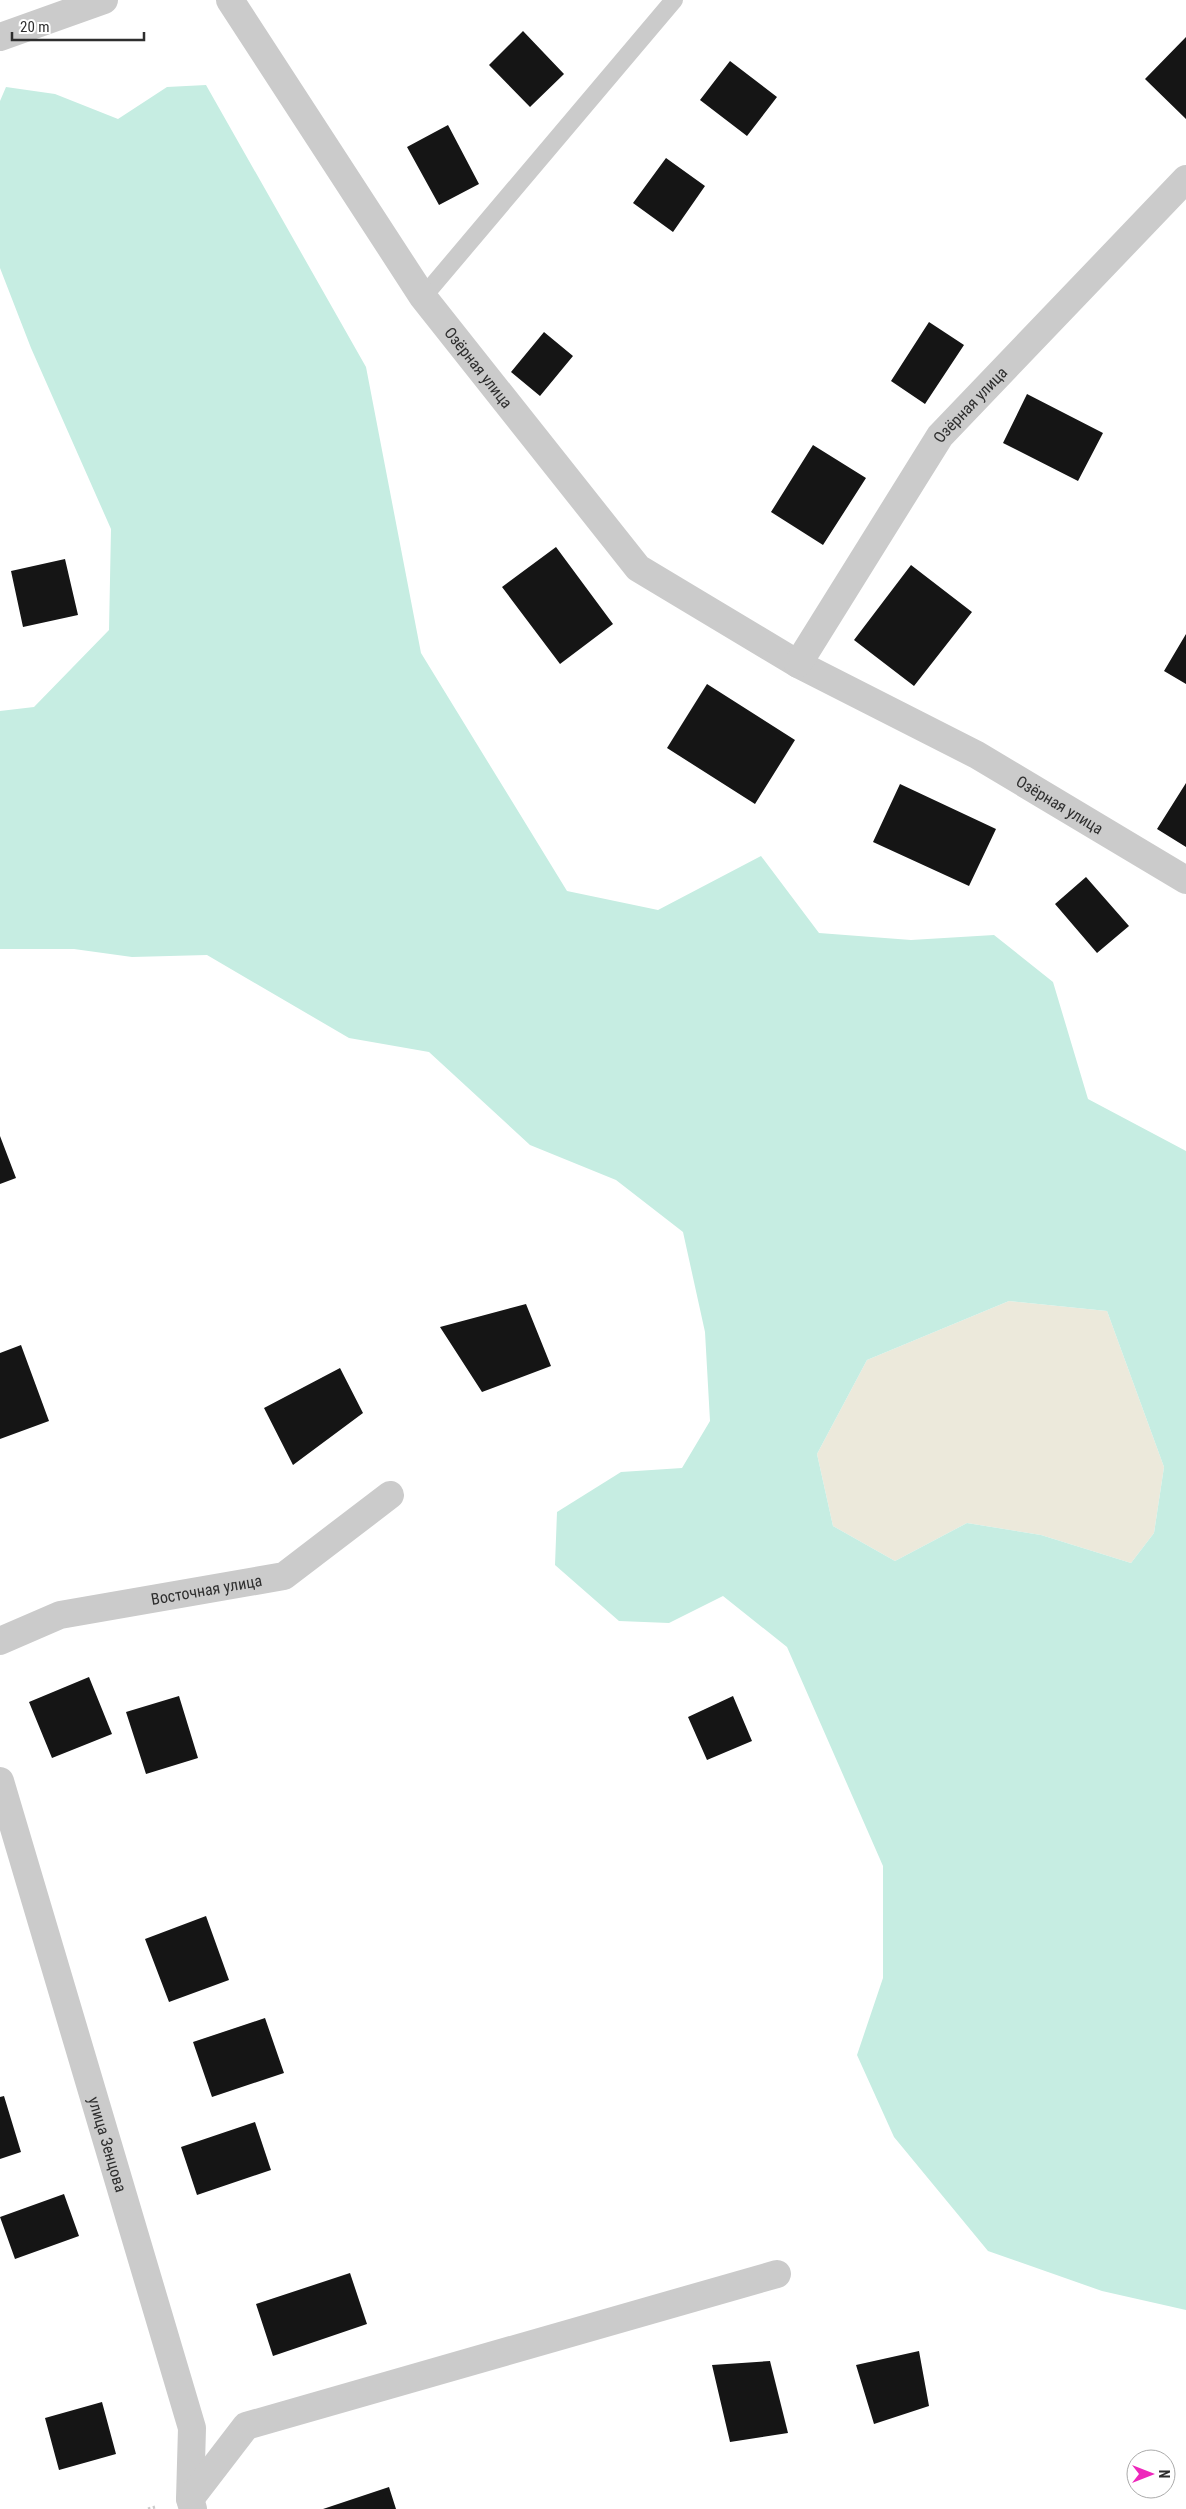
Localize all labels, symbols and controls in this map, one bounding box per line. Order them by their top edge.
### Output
scale bar [12,10,145,42]
text: 20 m [20,18,50,36]
street label: Озёрная улица [441,323,517,412]
street label: Озёрная улица [929,363,1011,446]
street label: Озёрная улица [1013,771,1107,838]
street label: Восточная улица [149,1571,263,1608]
street label: улица Зенцова [85,2094,131,2194]
north arrow [1126,2449,1176,2499]
text: N [1156,2470,1172,2478]

